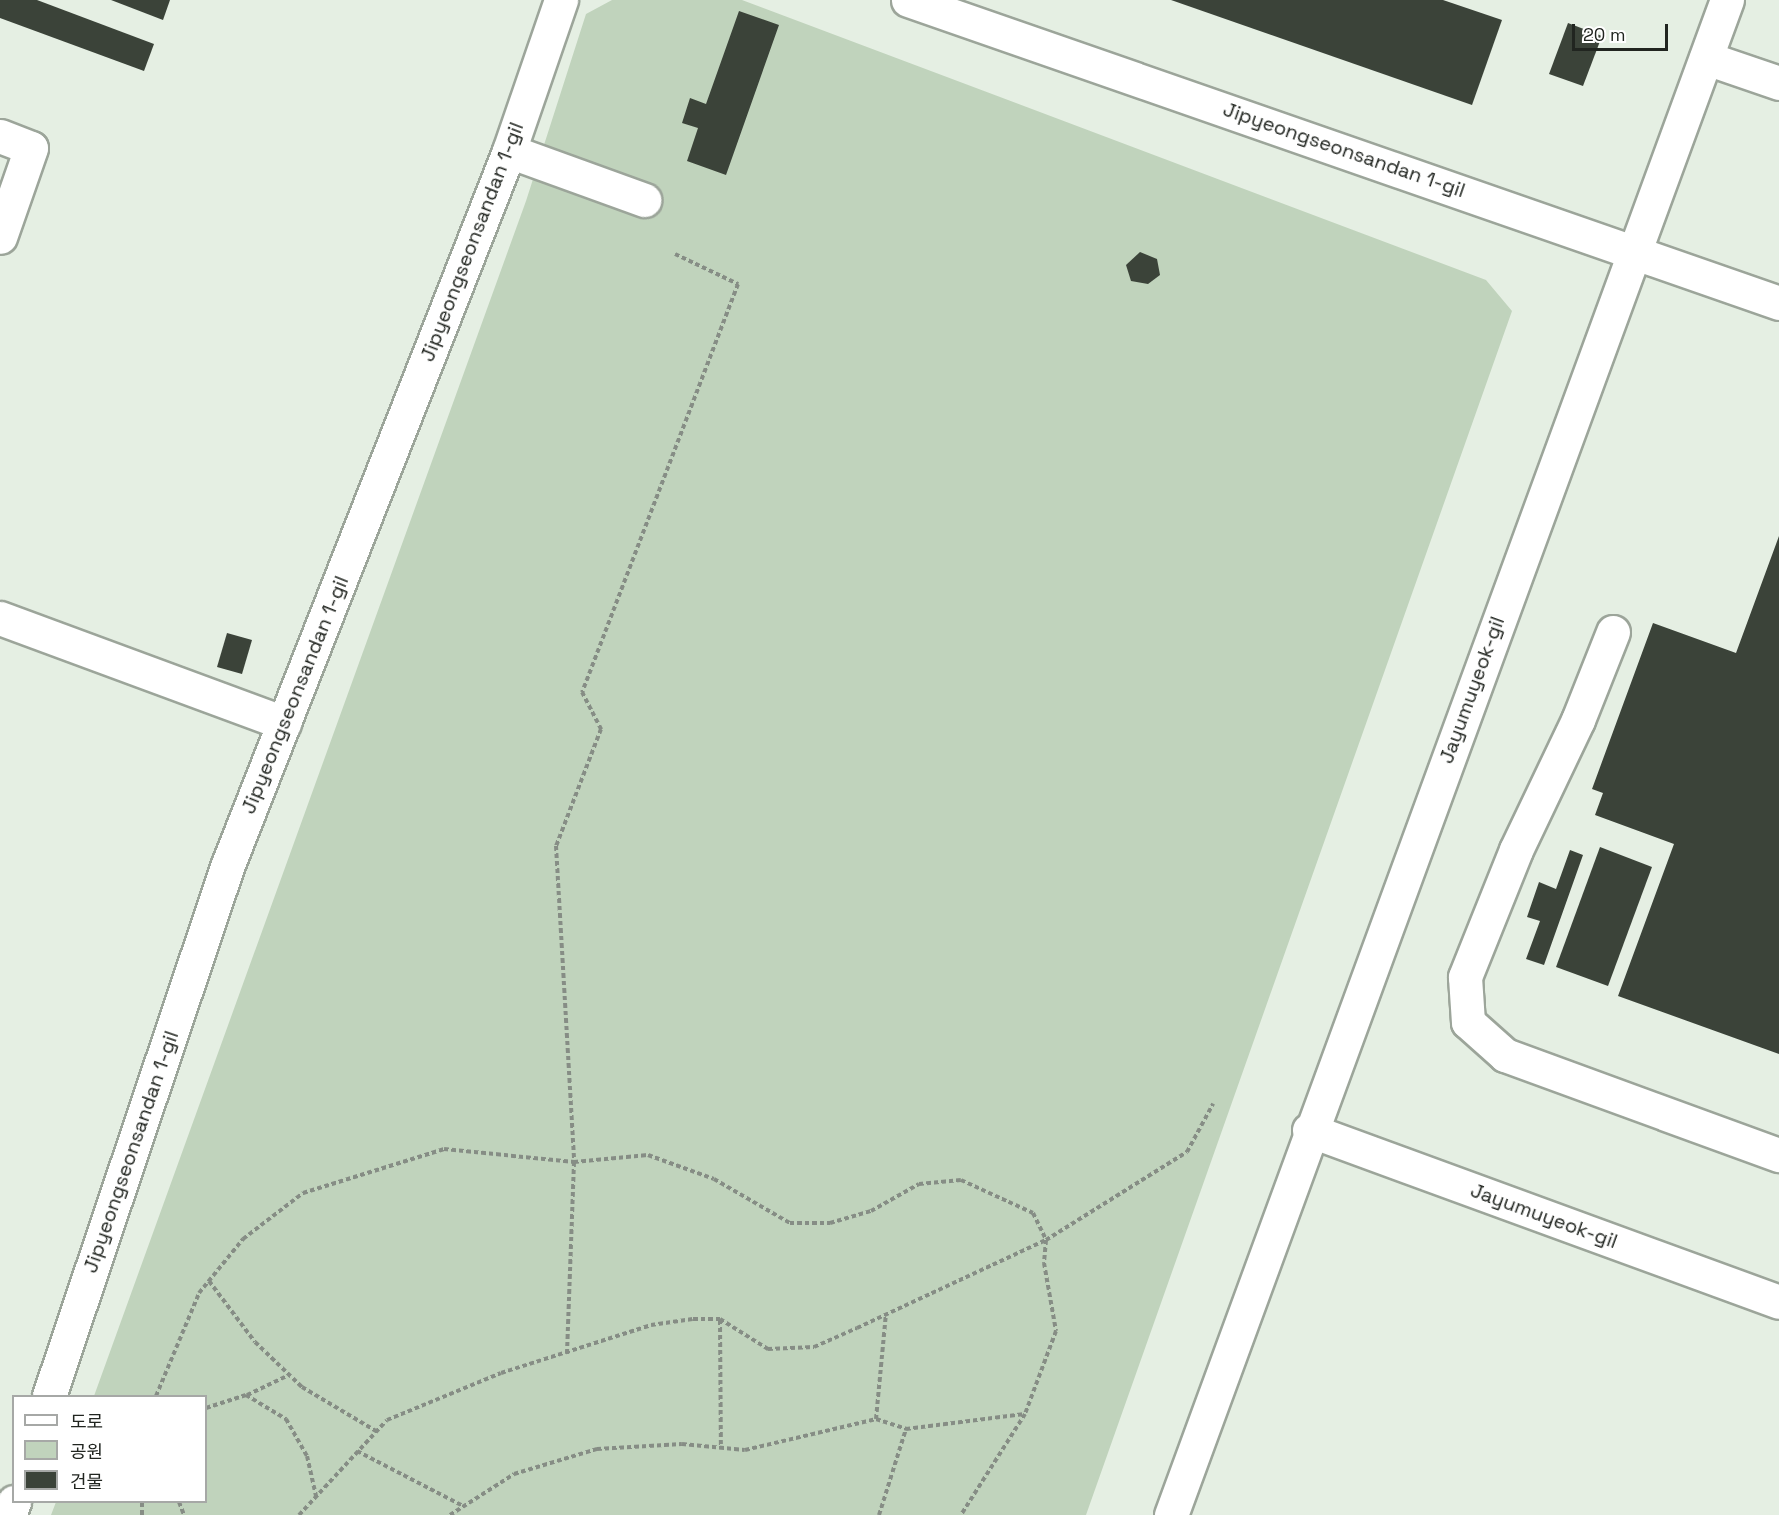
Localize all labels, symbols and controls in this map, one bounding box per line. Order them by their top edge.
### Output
scale bar [1575,12,1671,50]
text: 20 m [1583,23,1626,46]
street label: Jipyeongseonsandan 1-gil [1220,97,1468,203]
street label: Jipyeongseonsandan 1-gil [415,119,529,365]
street label: Jipyeongseonsandan 1-gil [236,573,354,817]
street label: Jayumuyeok-gil [1434,613,1510,767]
street label: Jipyeongseonsandan 1-gil [78,1028,184,1276]
street label: Jayumuyeok-gil [1467,1178,1621,1254]
legend [12,1395,207,1503]
text: 도로 [70,1410,103,1433]
text: 공원 [70,1440,103,1463]
text: 건물 [70,1470,103,1493]

